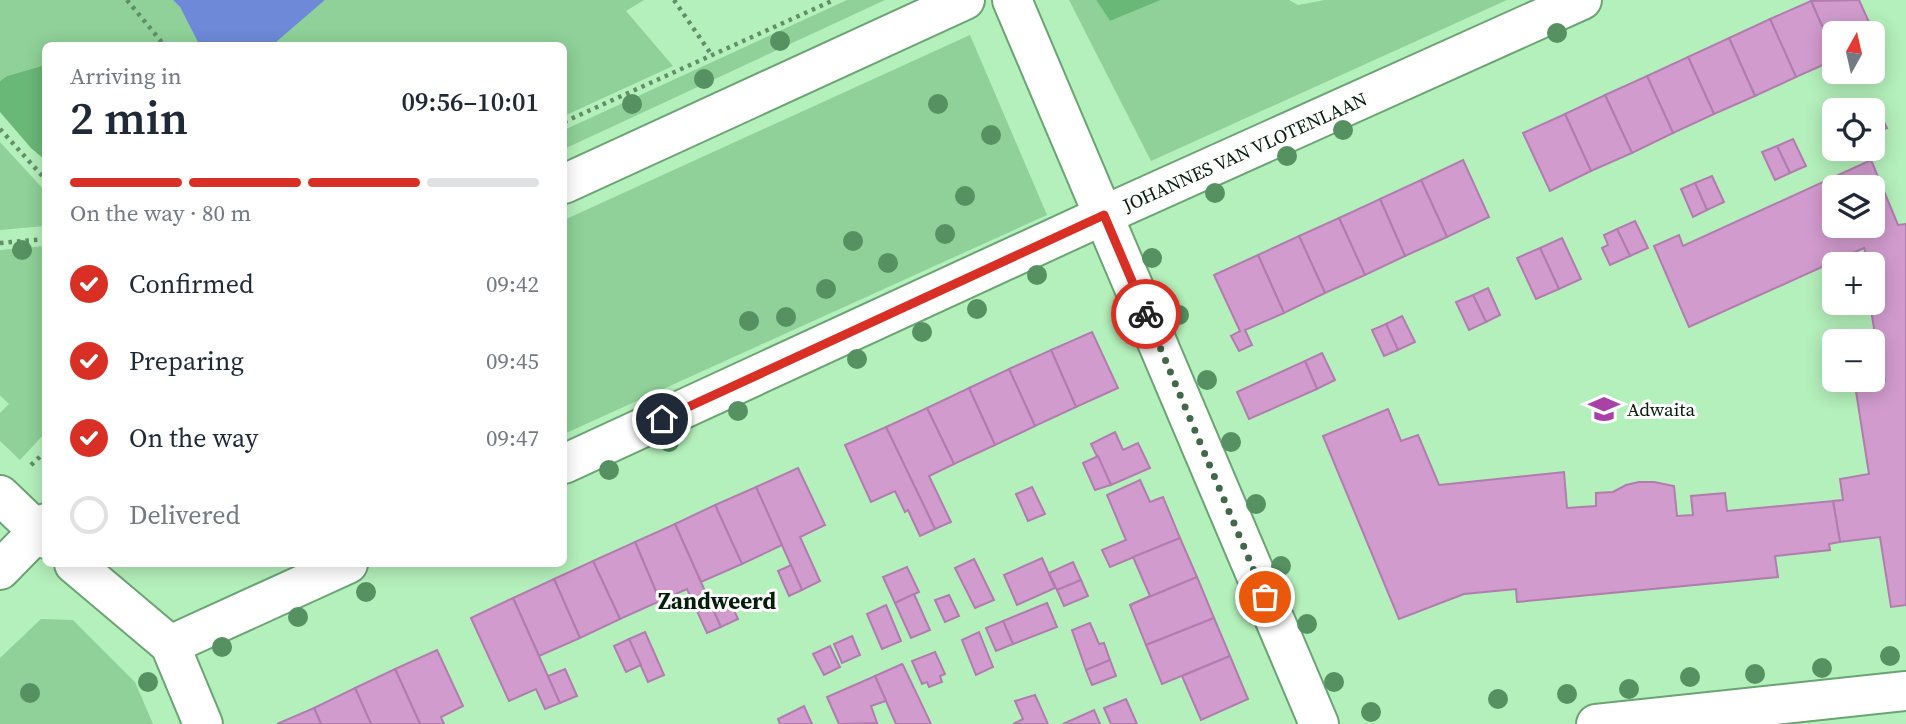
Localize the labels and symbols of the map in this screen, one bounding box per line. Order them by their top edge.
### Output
north arrow [1822,21,1885,84]
street label: JOHANNES VAN VLOTENLAAN [1118,85,1371,218]
courier [1111,279,1181,349]
pin [632,389,692,449]
school or university icon: Adwaita [1587,392,1621,426]
place label: Adwaita [1627,396,1696,422]
pin [1235,567,1295,627]
district label: Zandweerd [658,585,776,617]

